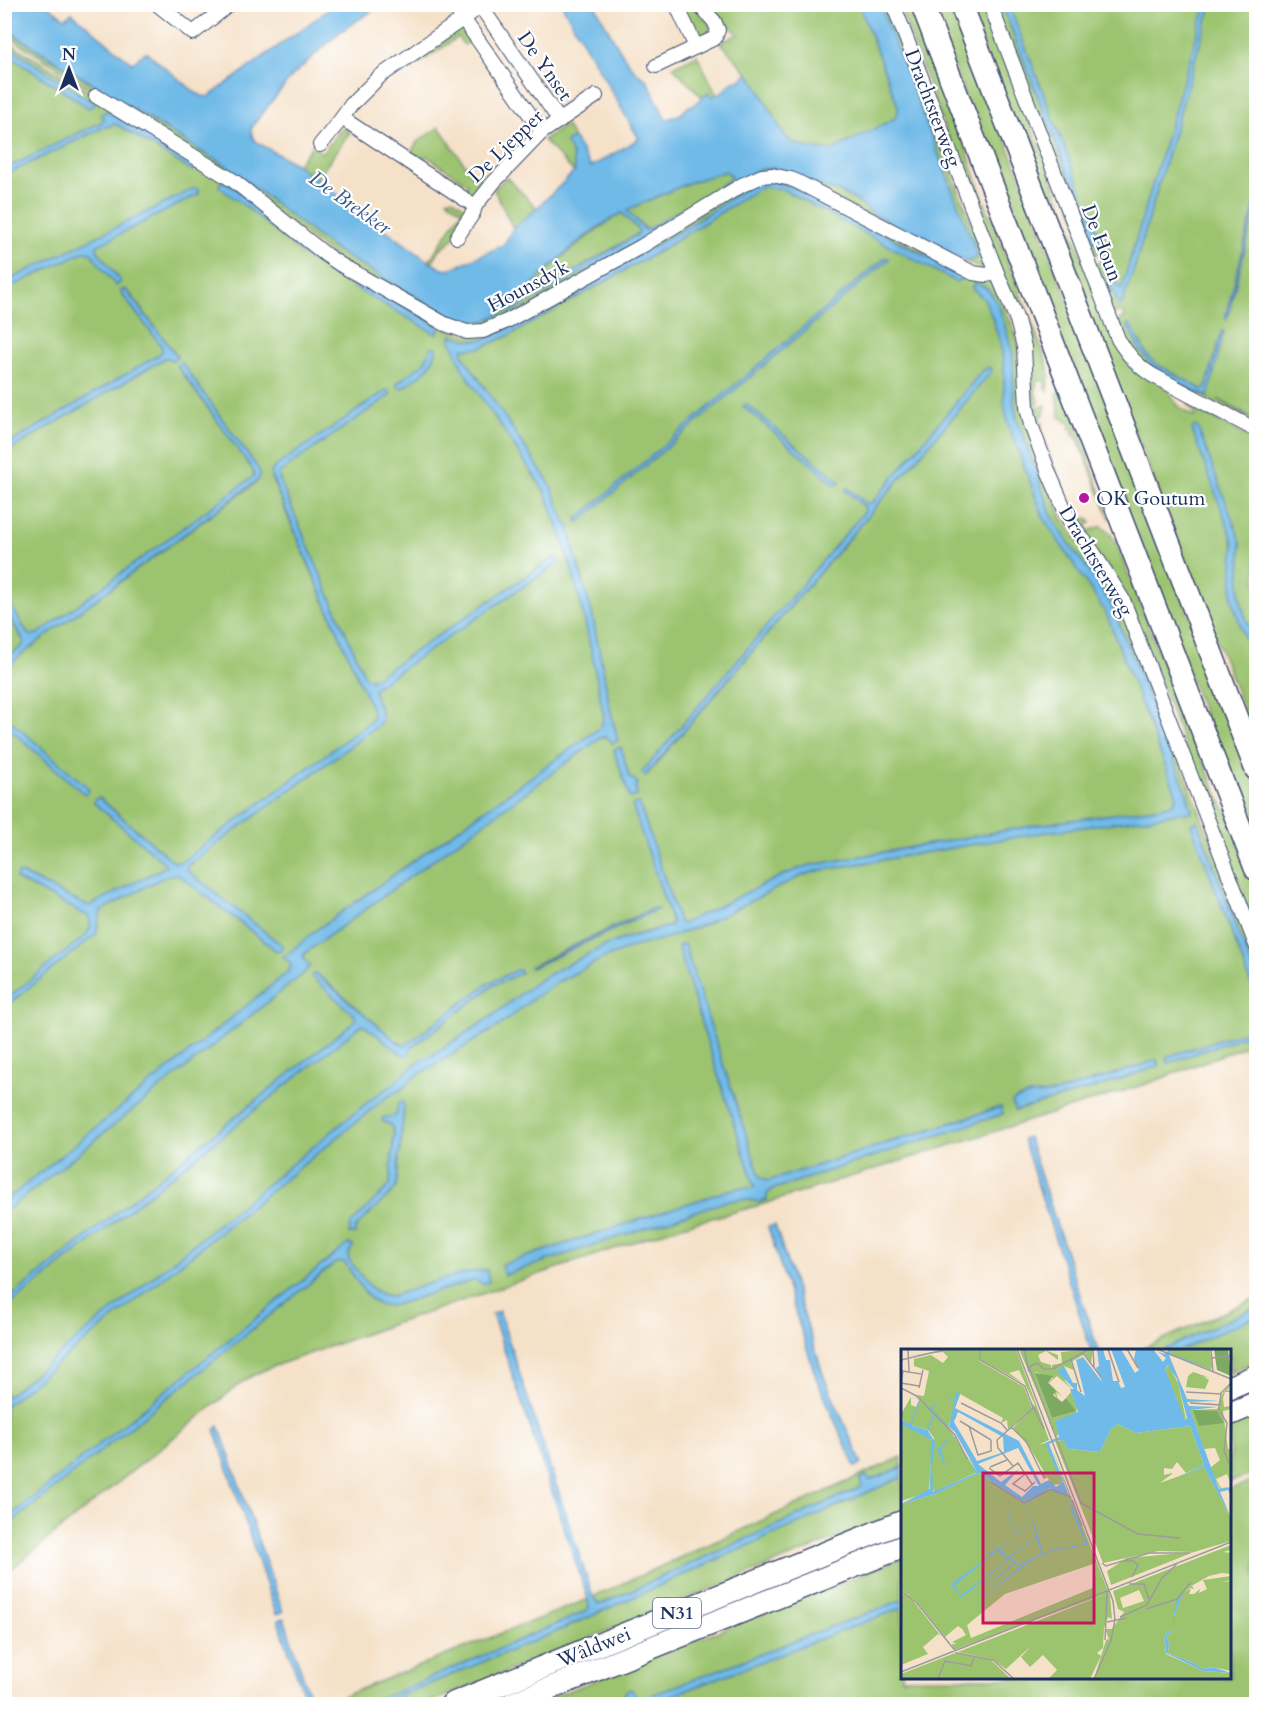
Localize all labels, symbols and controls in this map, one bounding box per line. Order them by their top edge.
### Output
street label: De Ynset [511,26,579,107]
north arrow [39,39,99,99]
text: N [62,44,76,66]
street label: Drachtsterweg [898,45,968,172]
street label: De Ljepper [462,103,550,189]
water label: De Brekker [303,164,398,243]
street label: De Houn [1075,201,1129,286]
street label: Hounsdyk [483,253,574,319]
place label: OK Goutum [1096,485,1205,512]
marker: OK Goutum [1077,491,1091,505]
street label: Drachtsterweg [1052,501,1140,622]
inset map [901,1349,1231,1679]
road number: N31 [653,1598,701,1628]
street label: Wâldwei [552,1620,635,1674]

